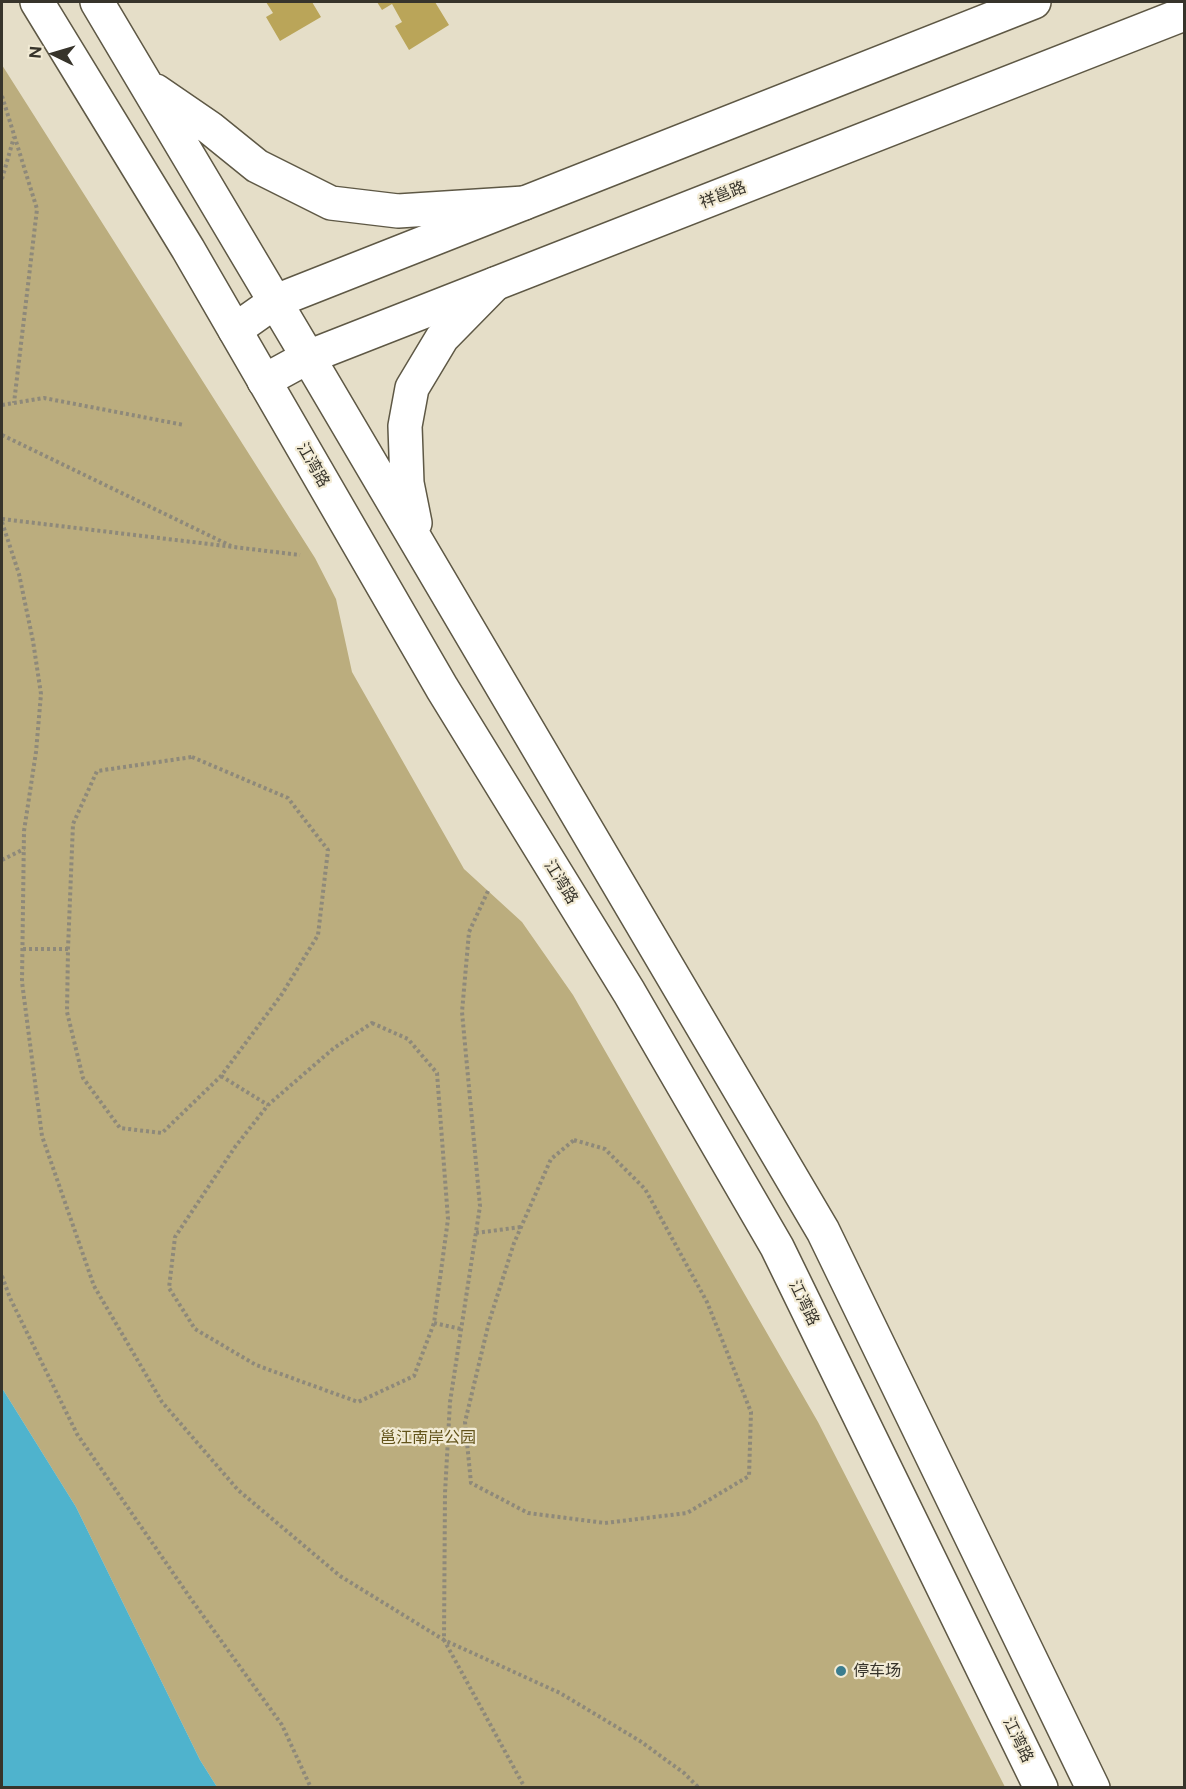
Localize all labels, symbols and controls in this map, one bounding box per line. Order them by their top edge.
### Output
north arrow [24,24,84,84]
text: N [26,45,46,59]
street label: 祥邕路 [697,177,749,213]
street label: 江湾路 [293,439,333,491]
street label: 江湾路 [540,857,582,907]
street label: 江湾路 [785,1277,823,1329]
park label: 邕江南岸公园 [380,1428,476,1448]
place label: 停车场 [853,1661,901,1681]
marker: 停车场 [834,1664,848,1678]
street label: 江湾路 [999,1714,1037,1766]

